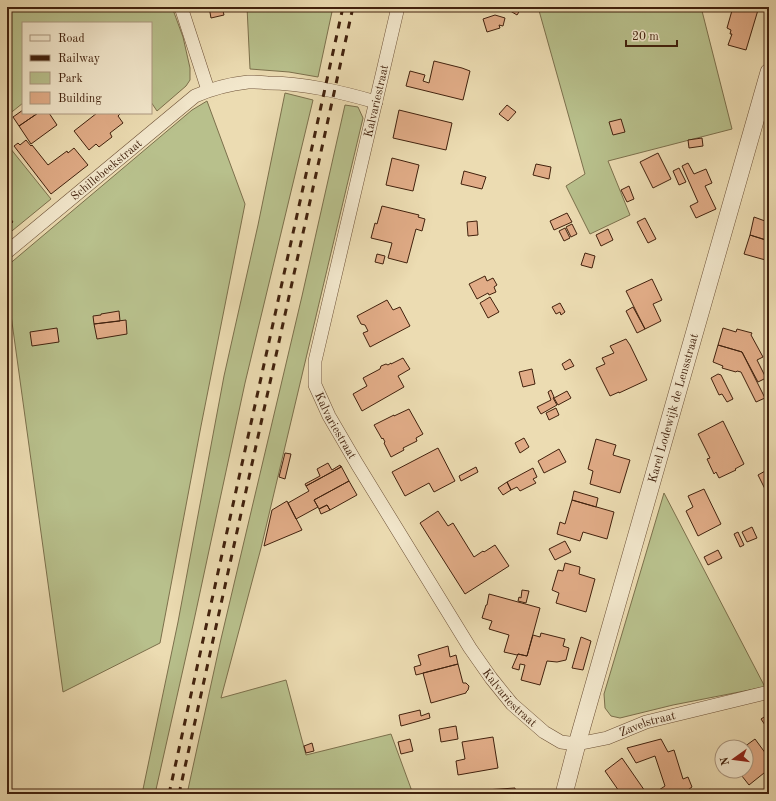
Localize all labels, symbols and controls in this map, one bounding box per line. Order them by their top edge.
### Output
legend [22,22,152,114]
scale bar [626,22,677,48]
text: 20 m [632,31,659,43]
text: Road [58,33,85,45]
text: Railway [58,53,101,65]
street label: Kalvariestraat [363,64,391,139]
text: Park [58,73,83,85]
text: Building [58,93,102,105]
street label: Schillebeekstraat [69,138,145,203]
street label: Karel Lodewijk de Lensstraat [647,332,701,484]
street label: Kalvariestraat [312,390,358,461]
street label: Kalvariestraat [480,667,539,730]
street label: Zavelstraat [618,710,677,739]
north arrow [714,739,754,779]
text: N [719,755,732,766]

